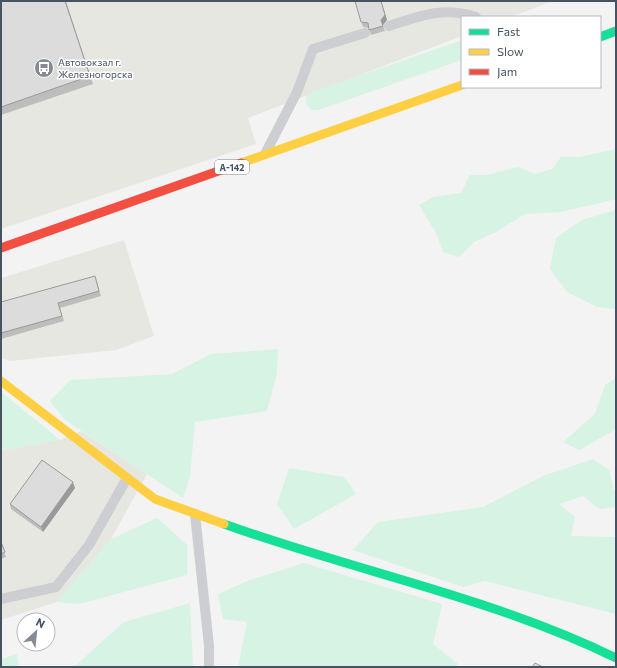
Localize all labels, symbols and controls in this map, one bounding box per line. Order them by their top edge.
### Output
legend [461,16,601,88]
text: Fast [497,24,520,38]
text: Slow [497,44,524,58]
place label: Автовокзал г. Железногорска [58,56,132,80]
bus stop icon: Автовокзал г. Железногорска [33,57,55,79]
text: Jam [497,64,517,79]
road number: А-142 [215,160,249,174]
north arrow [16,612,56,652]
text: N [34,615,47,630]

